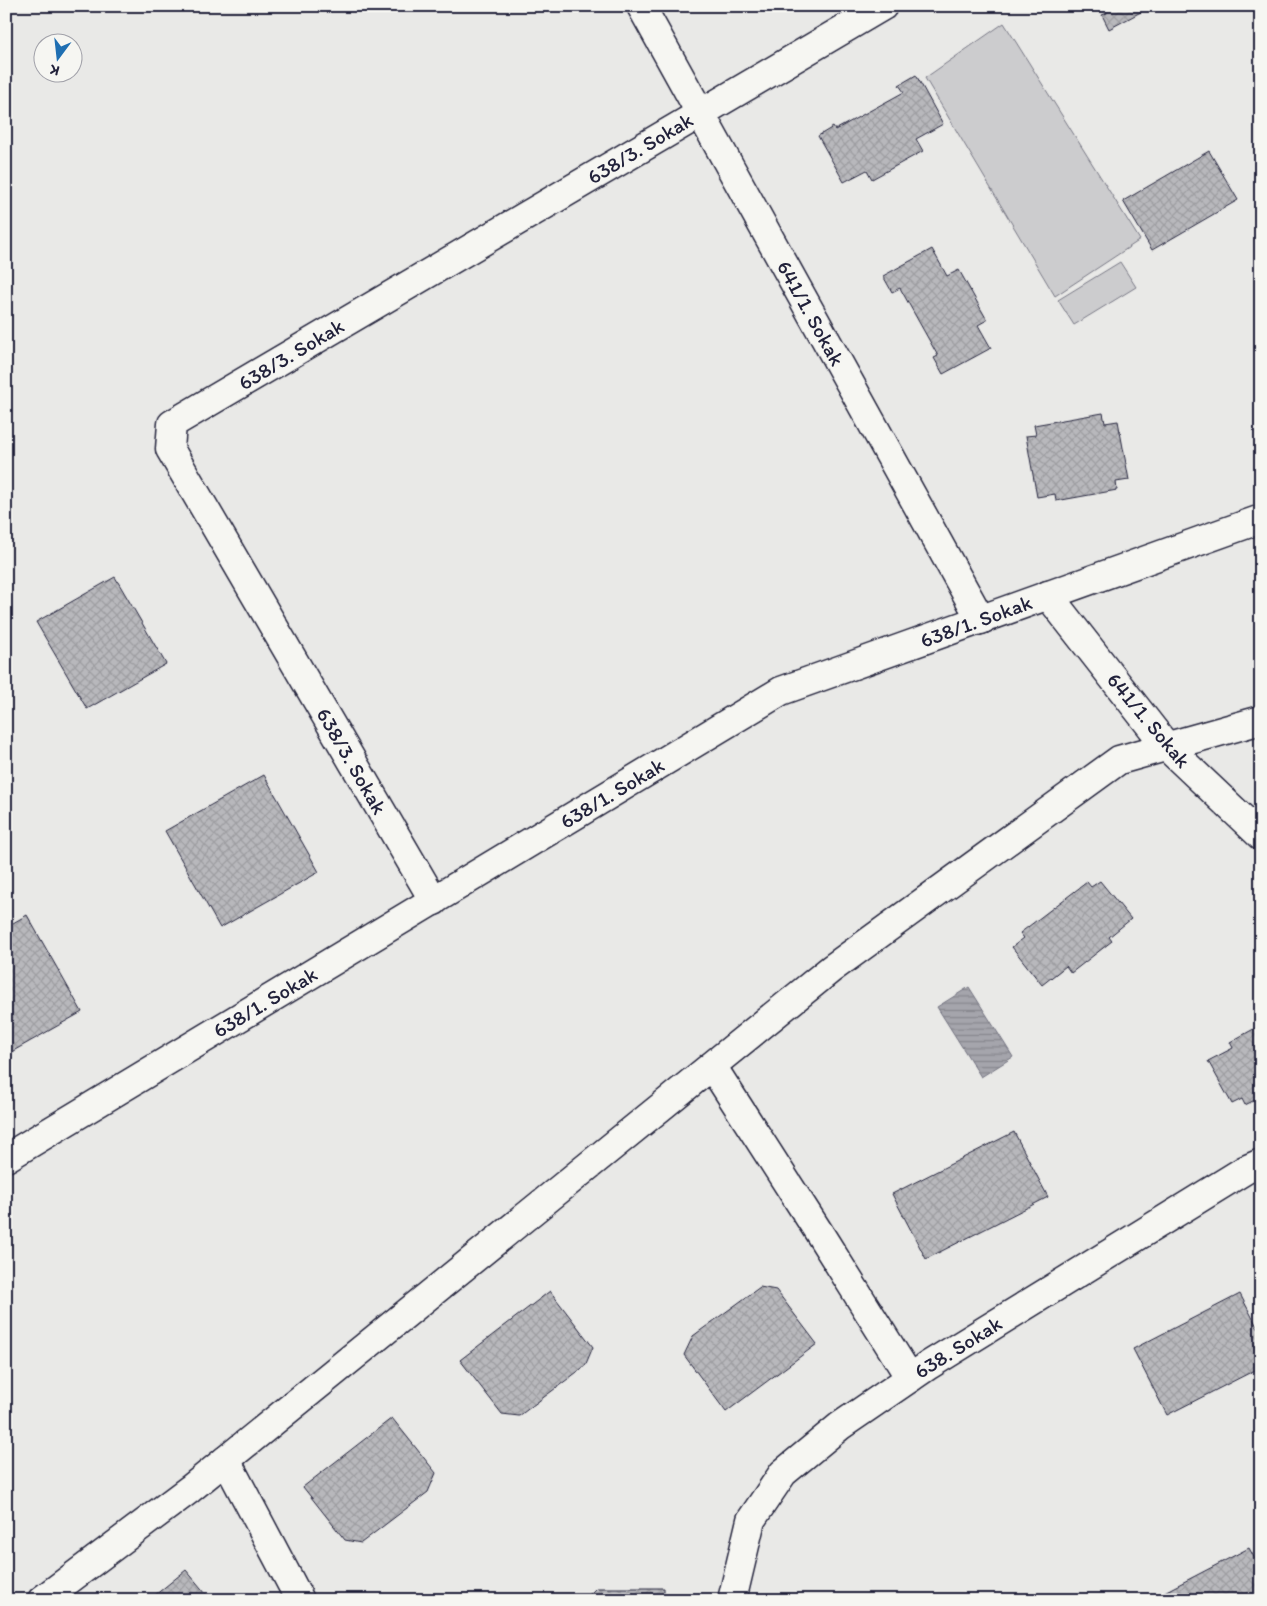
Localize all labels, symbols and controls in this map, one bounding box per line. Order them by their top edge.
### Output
north arrow [32,32,82,82]
text: K [47,60,61,79]
street label: 638/3. Sokak [583,107,698,189]
street label: 641/1. Sokak [772,256,850,370]
street label: 638/3. Sokak [234,313,349,395]
street label: 638/1. Sokak [917,589,1036,653]
street label: 641/1. Sokak [1102,667,1196,773]
street label: 638/3. Sokak [311,703,393,819]
street label: 638/1. Sokak [555,752,669,834]
street label: 638/1. Sokak [208,961,322,1043]
street label: 638. Sokak [910,1310,1007,1384]

